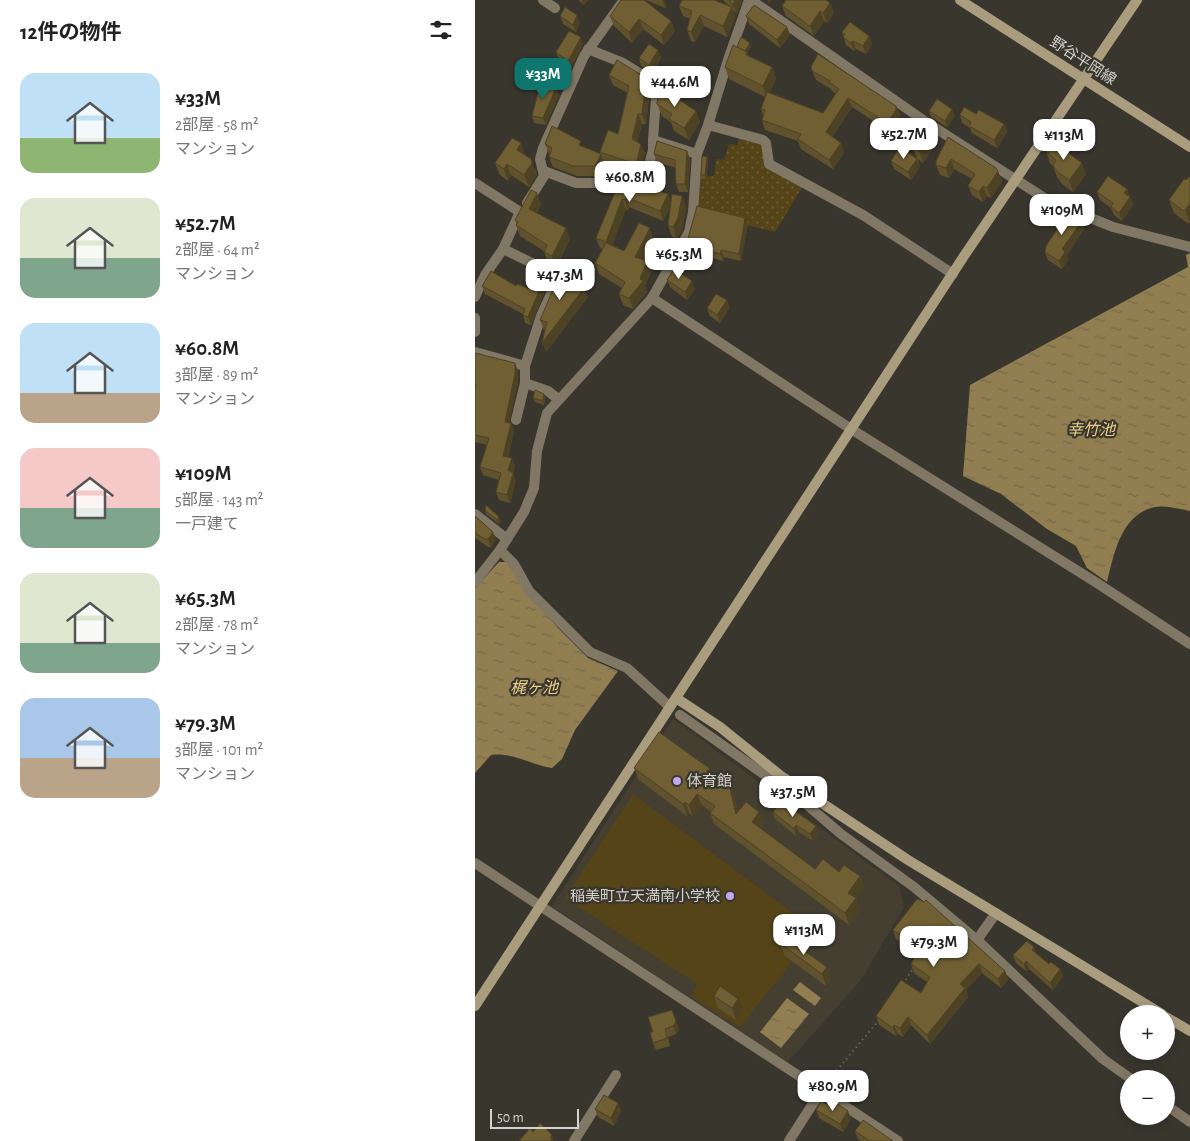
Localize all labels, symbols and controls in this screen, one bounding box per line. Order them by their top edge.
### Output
icon: filters [427,16,455,44]
text: 12件の物件 [20,22,121,43]
street label: 野谷平岡線 [1047,33,1119,88]
pin: ¥33M [513,58,573,100]
text: ¥33M [526,66,560,82]
pin: ¥44.6M [634,66,716,108]
text: ¥44.6M [651,74,699,90]
text: ¥33M [175,88,221,109]
icon: home [60,93,120,153]
text: 2部屋 · 58 m² [175,117,259,133]
pin: ¥52.7M [863,118,945,160]
pin: ¥113M [1029,119,1099,161]
text: ¥52.7M [881,126,927,142]
text: ¥113M [1044,127,1084,143]
text: マンション [175,141,255,157]
pin: ¥60.8M [589,160,671,203]
text: ¥60.8M [606,169,654,185]
pin: ¥109M [1027,194,1097,236]
text: ¥109M [1041,202,1084,218]
text: ¥52.7M [175,213,236,234]
icon: home [60,218,120,278]
pin: ¥65.3M [638,238,720,280]
text: 2部屋 · 64 m² [175,242,259,258]
text: ¥65.3M [656,246,702,262]
pin: ¥47.3M [519,258,601,301]
text: マンション [175,266,255,282]
text: ¥47.3M [537,267,583,283]
text: ¥60.8M [175,338,239,359]
icon: home [60,343,120,403]
text: 3部屋 · 89 m² [175,367,259,383]
text: マンション [175,391,255,407]
water label: 幸竹池 [1067,421,1117,438]
text: ¥109M [175,463,231,484]
icon: home [60,468,120,528]
text: 5部屋 · 143 m² [175,492,263,508]
text: 一戸建て [175,516,239,532]
text: ¥65.3M [175,588,236,609]
icon: home [60,593,120,653]
text: 2部屋 · 78 m² [175,617,259,633]
text: マンション [175,641,255,657]
water label: 梶ヶ池 [510,679,560,696]
text: ¥79.3M [175,713,236,734]
icon: home [60,718,120,778]
text: 3部屋 · 101 m² [175,742,263,758]
text: マンション [175,766,255,782]
place label: 体育館 [687,773,732,789]
marker: 体育館 [671,775,683,787]
pin: ¥37.5M [752,776,834,818]
text: ¥37.5M [770,784,816,800]
place label: 稲美町立天満南小学校 [570,888,720,904]
marker: 稲美町立天満南小学校 [724,890,736,902]
pin: ¥113M [769,914,839,956]
text: ¥113M [784,922,824,938]
pin: ¥79.3M [893,926,975,968]
text: ¥79.3M [911,934,957,950]
map controls [1120,1005,1175,1125]
button: + [1120,1005,1175,1060]
pin: ¥80.9M [792,1070,874,1112]
button: − [1120,1070,1175,1125]
text: ¥80.9M [809,1078,857,1094]
scale bar [490,1106,579,1129]
text: 50 m [497,1111,524,1125]

